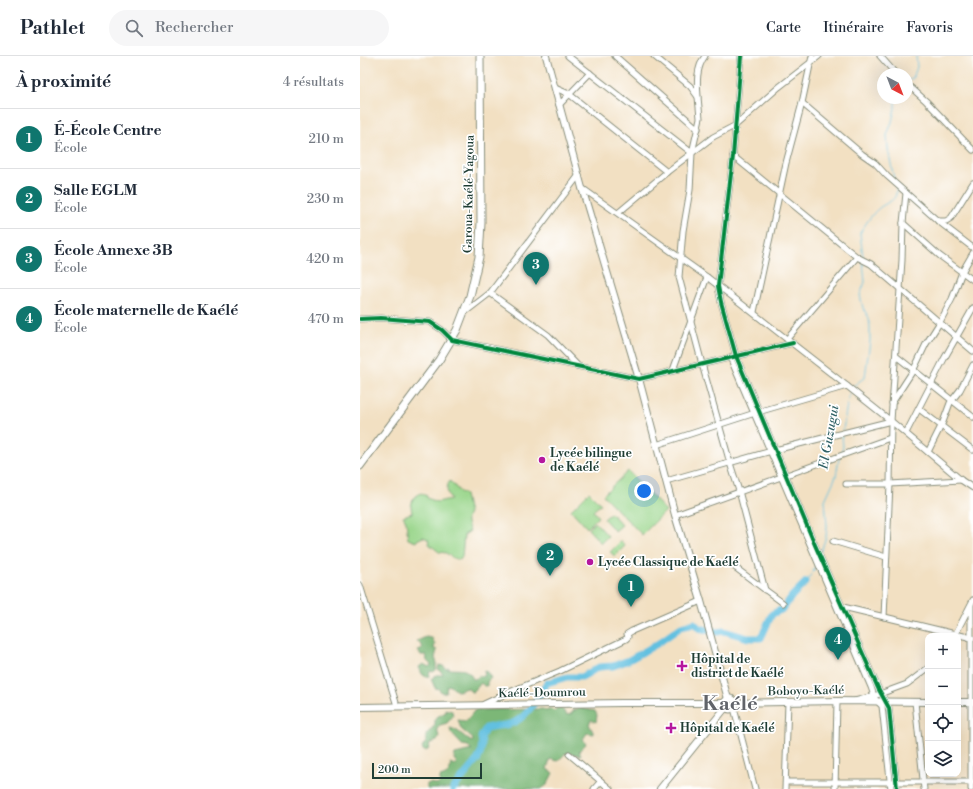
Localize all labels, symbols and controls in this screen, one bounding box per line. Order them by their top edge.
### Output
search box [109,10,389,46]
text: Pathlet [20,16,85,40]
icon: search [123,17,145,39]
text: Rechercher [155,18,234,37]
text: Carte [766,19,801,37]
text: Itinéraire [823,19,884,37]
text: Favoris [906,19,953,37]
north arrow [877,68,913,104]
text: À proximité [16,71,111,93]
text: 4 résultats [283,74,344,90]
text: É-École Centre [54,121,162,140]
text: 1 [26,131,32,147]
text: 210 m [309,131,344,147]
street label: Garoua-Kaélé-Yagoua [460,134,478,253]
text: École [54,140,87,156]
text: Salle EGLM [54,181,137,200]
text: 2 [25,191,33,207]
text: 230 m [307,191,344,207]
text: École [54,200,87,216]
text: École Annexe 3B [54,241,173,260]
text: 3 [25,251,33,267]
text: 420 m [306,251,344,267]
pin: 3 [523,252,549,285]
text: École [54,260,87,276]
text: École maternelle de Kaélé [54,301,238,320]
text: 4 [25,311,33,327]
text: 470 m [308,311,344,327]
text: École [54,320,87,336]
water label: El Guzugui [815,403,843,471]
place label: Lycée bilingue de Kaélé [550,446,632,475]
marker: Lycée bilingue de Kaélé [537,455,547,465]
your location [634,481,654,501]
pin: 2 [537,543,563,576]
place label: Lycée Classique de Kaélé [598,555,739,570]
marker: Lycée Classique de Kaélé [585,557,595,567]
pin: 1 [618,574,644,607]
pin: 4 [825,627,851,660]
map controls [925,633,961,777]
button: + [925,633,961,669]
place label: Hôpital de district de Kaélé [691,652,784,681]
marker: Hôpital de district de Kaélé [676,660,688,672]
button: − [925,669,961,705]
street label: Boboyo-Kaélé [767,683,844,699]
street label: Kaélé-Doumrou [498,685,586,701]
district label: Kaélé [702,692,758,717]
button: locate [925,705,961,741]
place label: Hôpital de Kaélé [680,721,775,736]
marker: Hôpital de Kaélé [665,722,677,734]
button: layers [925,741,961,777]
scale bar [372,761,482,780]
text: 200 m [378,763,411,777]

